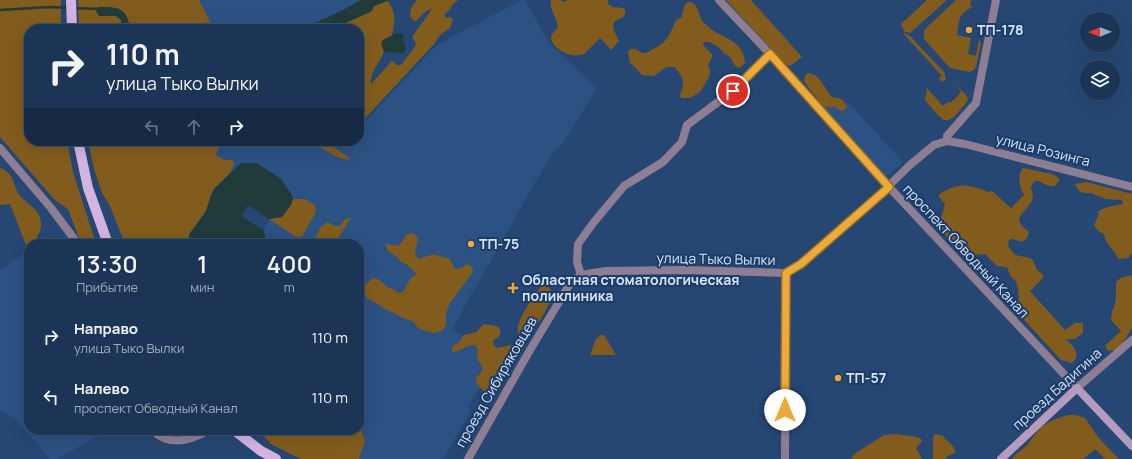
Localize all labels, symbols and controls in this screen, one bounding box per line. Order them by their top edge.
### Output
north arrow [1080,12,1120,52]
map controls [1080,12,1120,100]
place label: ТП-178 [977,20,1024,39]
marker: ТП-178 [964,25,974,35]
text: 110 m [106,35,180,73]
icon: right [40,40,92,92]
button: layers [1080,60,1120,100]
text: улица Тыко Вылки [106,71,259,95]
pin [716,74,750,108]
icon: arrive [722,80,744,102]
icon: left [141,116,163,138]
icon: ahead [183,116,205,138]
icon: right [225,116,247,138]
street label: улица Розинга [994,129,1092,170]
street label: проспект Обводный Канал [899,180,1033,322]
place label: ТП-75 [479,234,519,253]
marker: ТП-75 [466,239,476,249]
text: 13:30 [77,247,138,280]
text: 1 [197,247,207,280]
text: 400 [267,247,312,280]
street label: улица Тыко Вылки [656,248,776,269]
place label: Областная стоматологическая поликлиника [522,270,739,305]
text: Прибытие [76,278,138,296]
text: мин [190,278,214,296]
text: m [284,278,295,296]
marker: Областная стоматологическая поликлиника [507,282,519,294]
street label: проезд Сибиряковцев [450,313,541,450]
text: Направо [74,318,138,339]
icon: right [40,326,62,348]
text: 110 m [311,327,348,348]
text: улица Тыко Вылки [74,339,184,357]
street label: проезд Бадигина [1008,343,1105,434]
place label: ТП-57 [846,368,886,387]
marker: ТП-57 [833,373,843,383]
text: Налево [74,378,129,399]
icon: left [40,386,62,408]
text: 110 m [311,387,348,408]
position arrow [764,389,806,431]
text: проспект Обводный Канал [74,399,238,417]

